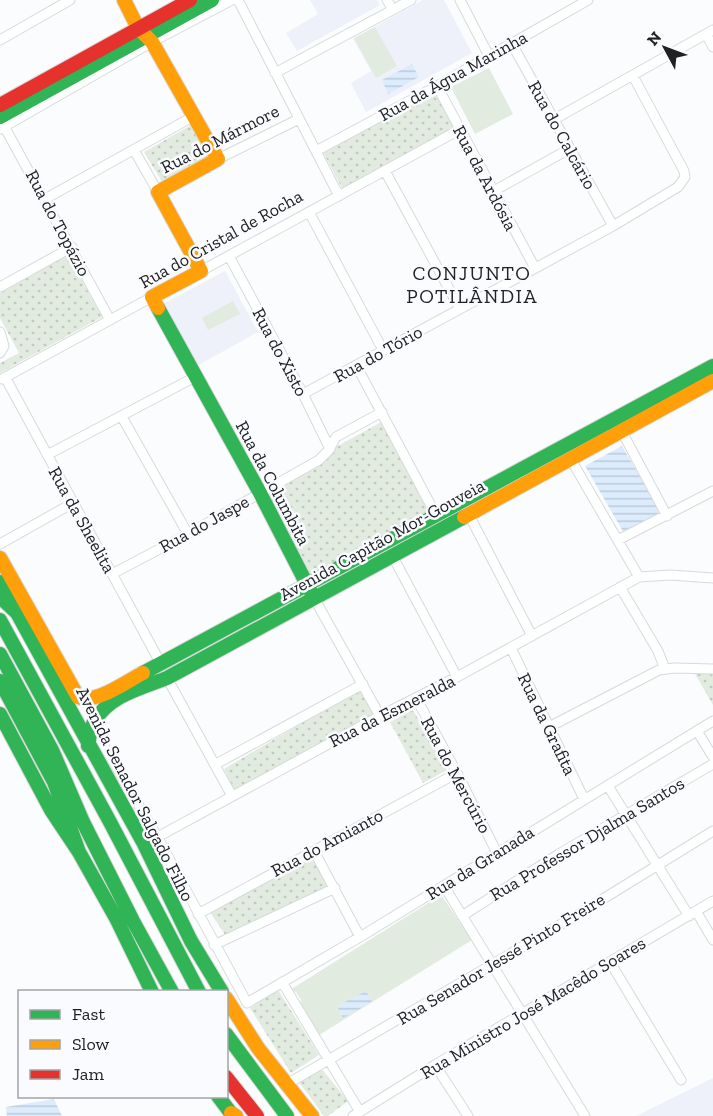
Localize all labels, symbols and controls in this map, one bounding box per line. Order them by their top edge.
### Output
north arrow [635,18,695,78]
street label: Rua da Água Marinha [375,26,531,126]
text: N [643,28,665,49]
street label: Rua do Calcário [523,77,601,193]
street label: Rua do Mármore [157,100,283,178]
street label: Rua da Ardósia [448,122,522,235]
street label: Rua do Topázio [21,166,95,280]
street label: Rua do Cristal de Rocha [136,185,307,293]
district label: CONJUNTO POTILÂNDIA [406,261,538,308]
street label: Rua do Xisto [247,304,313,400]
street label: Rua do Tório [330,321,426,387]
street label: Rua da Columbita [231,417,315,549]
street label: Rua da Sheelita [44,463,120,577]
street label: Avenida Capitão Mor-Gouveia [276,474,489,606]
street label: Rua do Jaspe [155,490,253,558]
street label: Rua da Grafita [513,669,581,779]
street label: Rua da Esmeralda [325,670,459,752]
street label: Avenida Senador Salgado Filho [71,683,199,905]
street label: Rua do Mercúrio [416,713,496,837]
street label: Rua Professor Djalma Santos [486,772,688,906]
street label: Rua do Amianto [267,804,387,882]
street label: Rua da Granada [422,821,538,905]
street label: Rua Senador Jessé Pinto Freire [393,888,609,1030]
street label: Rua Ministro José Macêdo Soares [417,932,650,1084]
legend [18,990,228,1098]
text: Fast [72,1003,105,1025]
text: Slow [72,1033,109,1055]
text: Jam [72,1063,104,1085]

